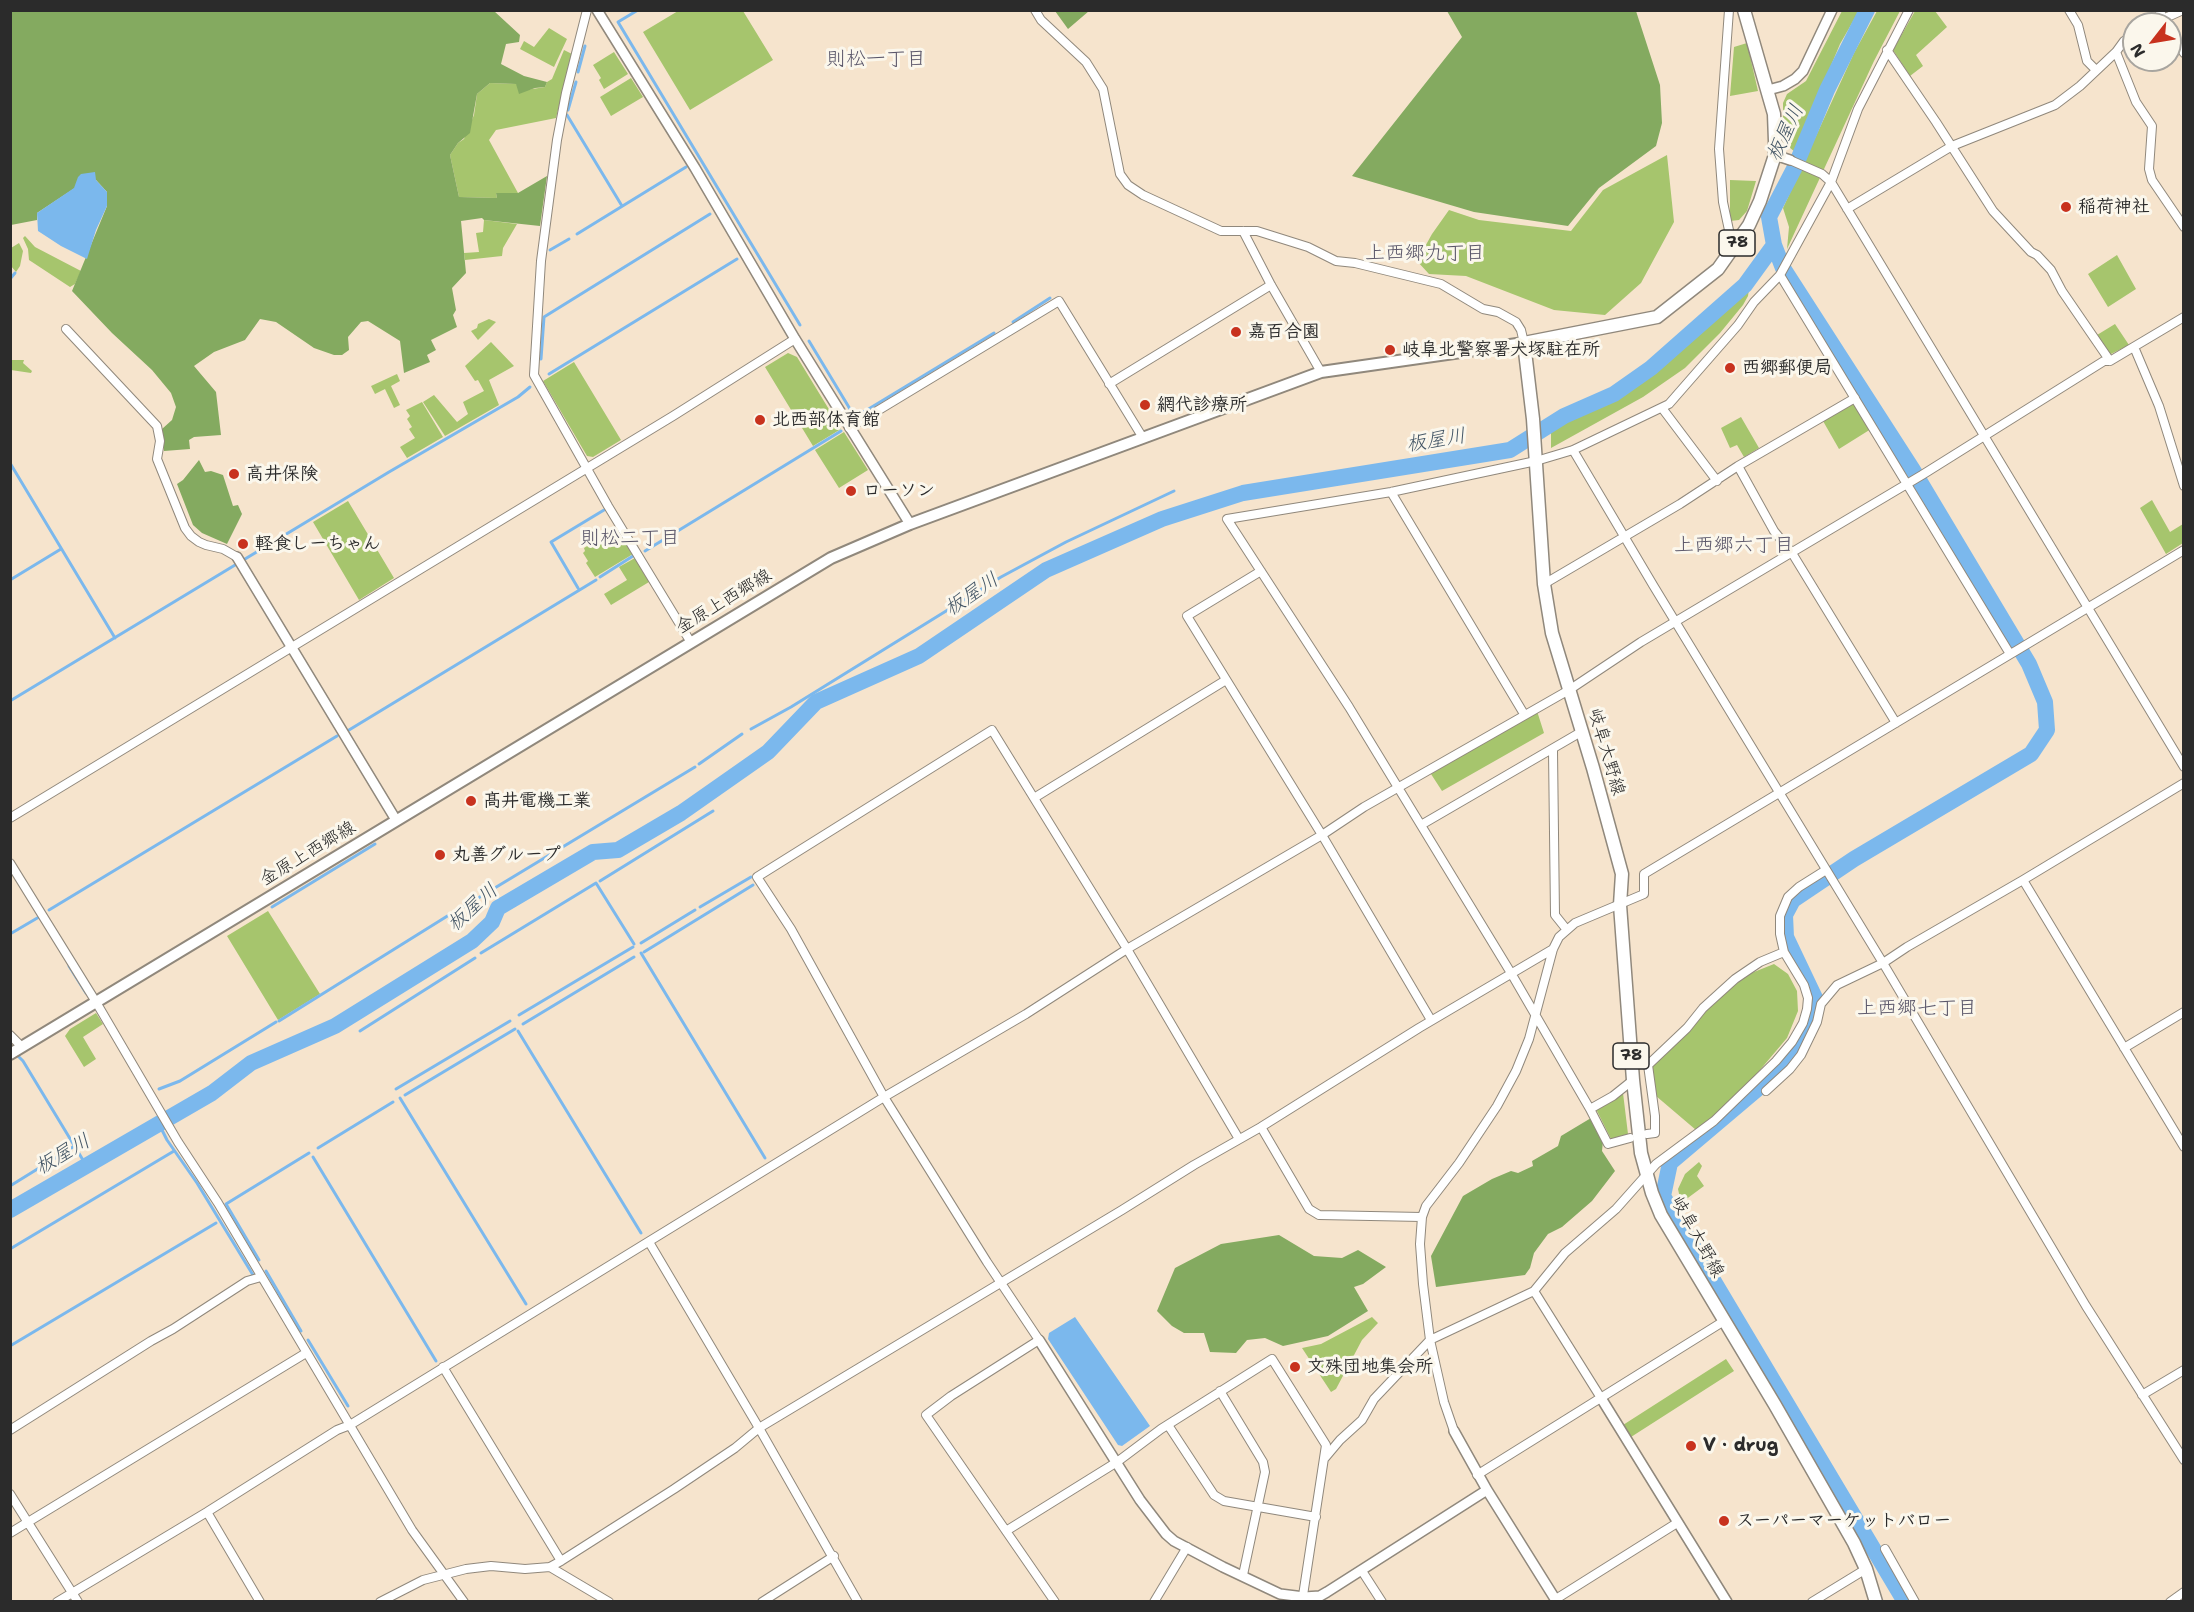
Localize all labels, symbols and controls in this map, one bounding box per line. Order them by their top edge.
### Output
north arrow [2122,12,2182,72]
text: N [2126,40,2150,61]
district label: 則松一丁目 [826,48,926,72]
water label: 板屋川 [1762,101,1810,165]
place label: 稲荷神社 [2078,196,2150,218]
marker: 稲荷神社 [2059,200,2073,214]
road number: 78 [1719,230,1755,256]
district label: 上西郷九丁目 [1365,242,1485,266]
place label: 嘉百合園 [1248,321,1320,343]
marker: 嘉百合園 [1229,325,1243,339]
place label: 岐阜北警察署犬塚駐在所 [1402,339,1600,361]
marker: 岐阜北警察署犬塚駐在所 [1383,343,1397,357]
place label: 西郷郵便局 [1742,357,1832,379]
marker: 西郷郵便局 [1723,361,1737,375]
place label: 網代診療所 [1157,394,1247,416]
marker: 網代診療所 [1138,398,1152,412]
place label: 北西部体育館 [772,409,880,431]
marker: 北西部体育館 [753,413,767,427]
water label: 板屋川 [1404,424,1468,458]
place label: 高井保険 [246,463,318,485]
marker: 高井保険 [227,467,241,481]
place label: ローソン [863,480,935,502]
marker: ローソン [844,484,858,498]
district label: 則松二丁目 [580,527,680,551]
place label: 軽食しーちゃん [255,533,381,555]
district label: 上西郷六丁目 [1674,534,1794,558]
marker: 軽食しーちゃん [236,537,250,551]
street label: 金原上西郷線 [672,565,776,639]
water label: 板屋川 [940,568,1004,622]
street label: 岐阜大野線 [1583,706,1629,798]
place label: 髙井電機工業 [483,790,591,812]
marker: 髙井電機工業 [464,794,478,808]
street label: 金原上西郷線 [256,817,360,891]
place label: 丸善グループ [452,844,561,866]
marker: 丸善グループ [433,848,447,862]
water label: 板屋川 [443,879,503,937]
district label: 上西郷七丁目 [1857,997,1977,1021]
road number: 78 [1613,1043,1649,1069]
water label: 板屋川 [31,1130,95,1180]
street label: 岐阜大野線 [1666,1192,1728,1282]
place label: 文殊団地集会所 [1307,1356,1433,1378]
marker: 文殊団地集会所 [1288,1360,1302,1374]
place label: V・drug [1703,1435,1778,1457]
marker: V・drug [1684,1439,1698,1453]
place label: スーパーマーケットバロー [1736,1510,1951,1532]
marker: スーパーマーケットバロー [1717,1514,1731,1528]

